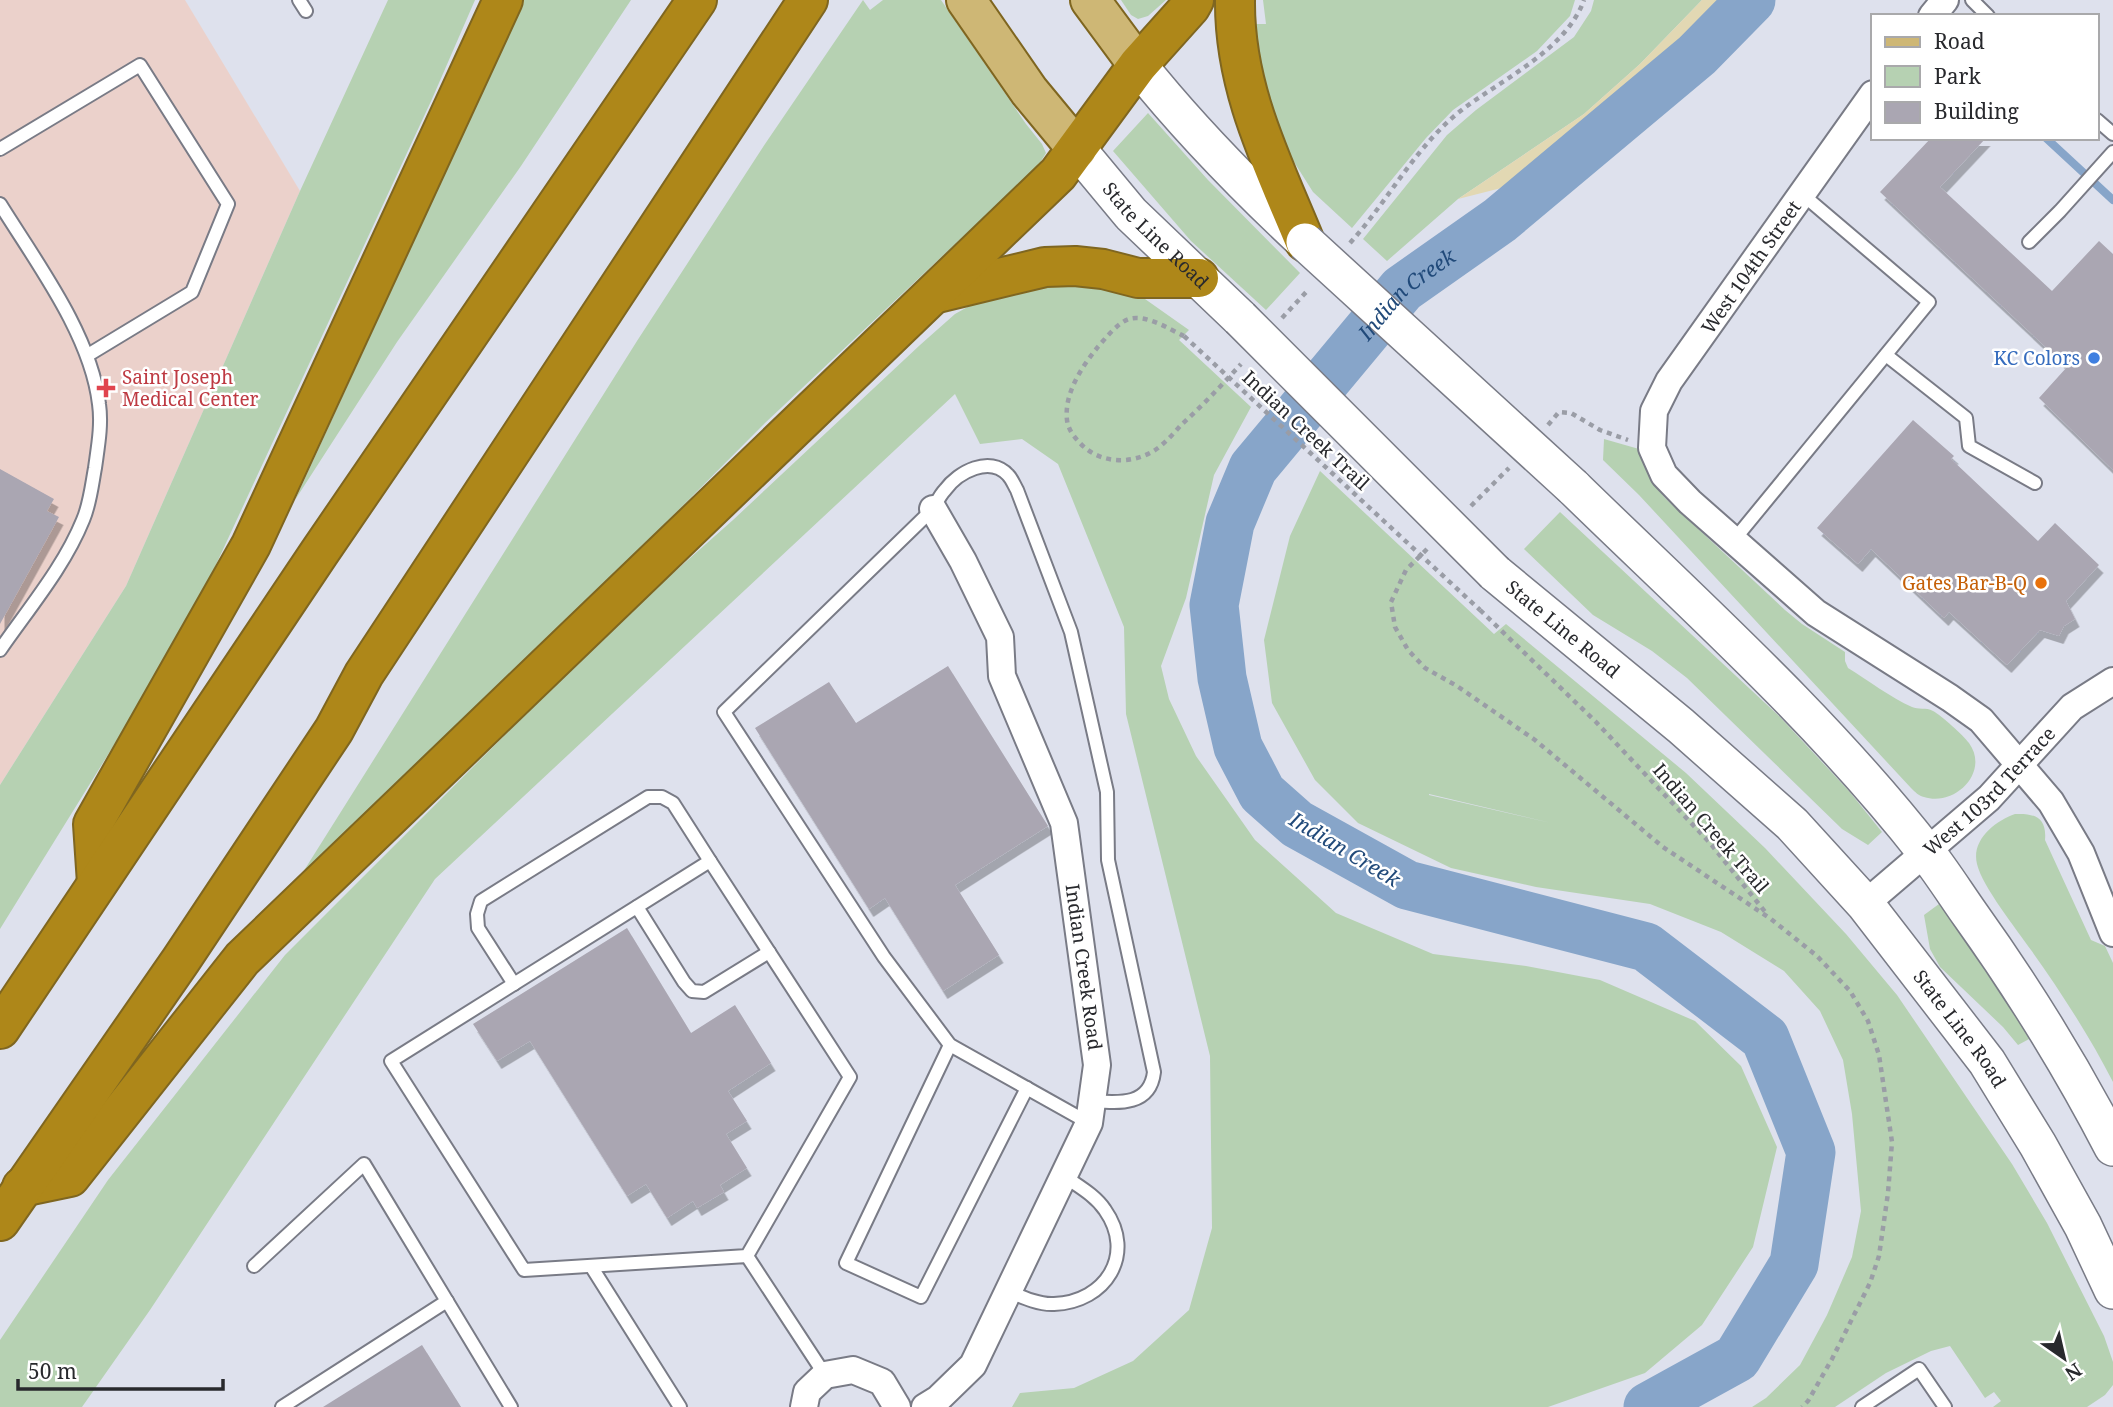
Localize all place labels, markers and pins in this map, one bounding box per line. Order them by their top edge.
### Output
place label: KC Colors [1993,345,2080,371]
marker: KC Colors [2086,350,2102,366]
place label: Saint Joseph Medical Center [122,364,259,412]
marker: Saint Joseph Medical Center [96,378,116,398]
place label: Gates Bar-B-Q [1902,570,2027,596]
marker: Gates Bar-B-Q [2033,575,2049,591]

